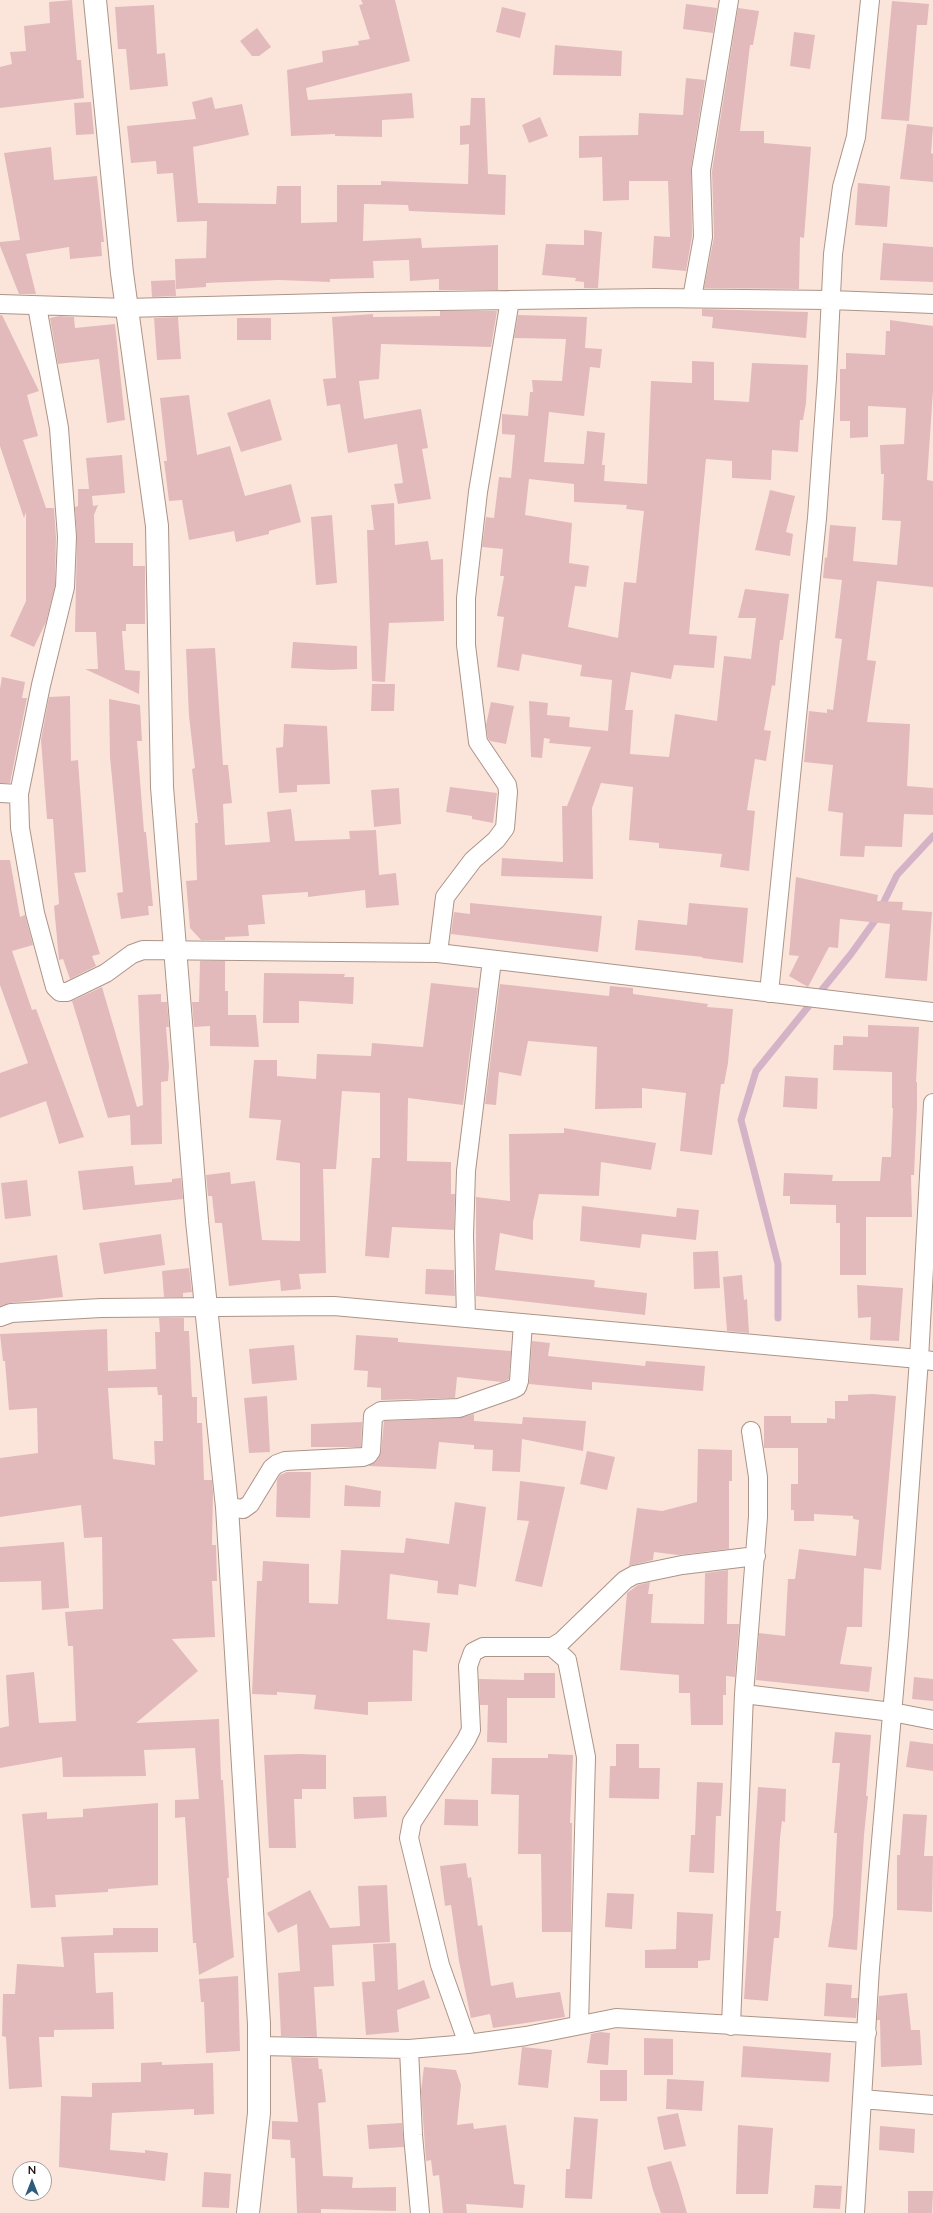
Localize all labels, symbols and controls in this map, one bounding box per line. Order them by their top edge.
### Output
north arrow [12,2161,52,2201]
text: N [28,2163,36,2176]

